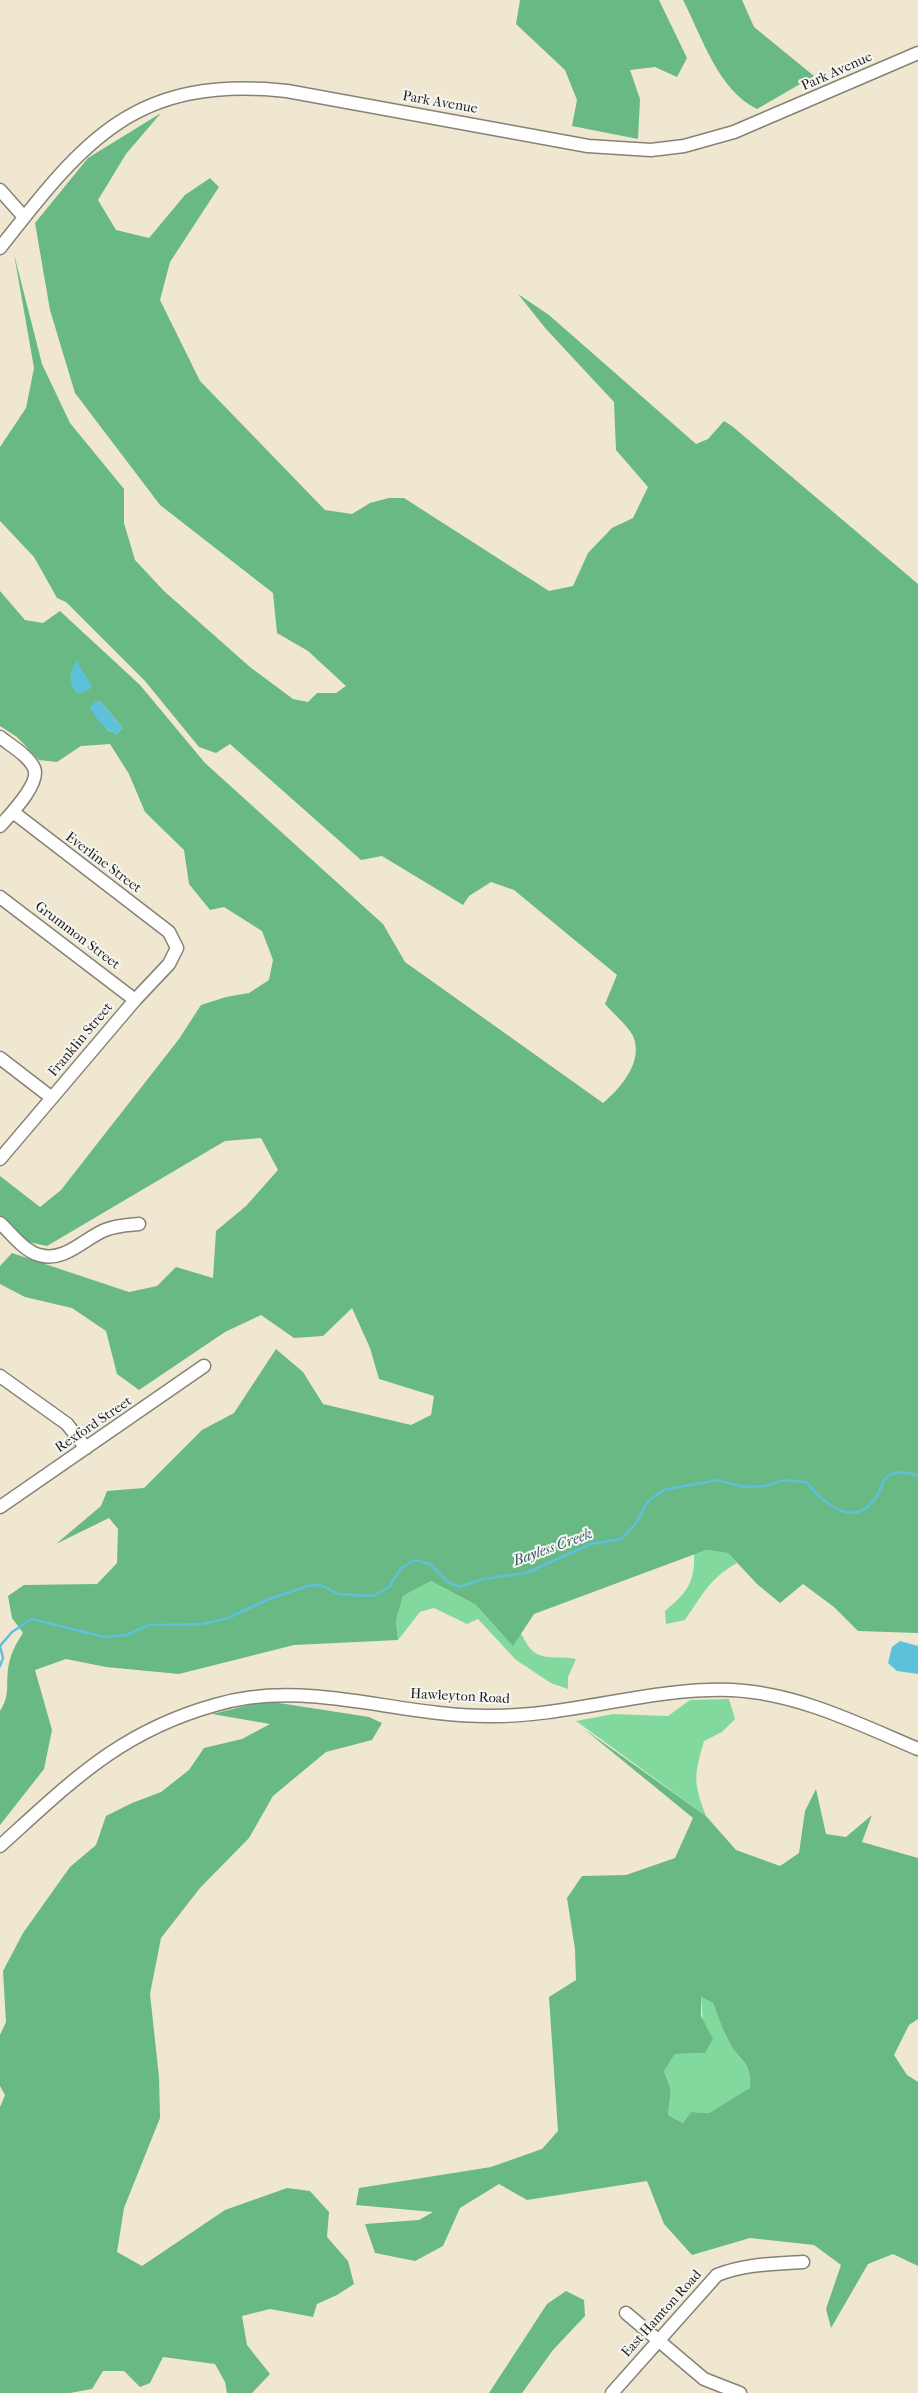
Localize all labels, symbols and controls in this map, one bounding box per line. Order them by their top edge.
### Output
street label: Park Avenue [799,49,875,95]
street label: Park Avenue [401,88,479,118]
street label: Everline Street [62,829,144,897]
street label: Grummon Street [31,899,123,973]
street label: Franklin Street [45,1000,117,1080]
street label: Rexford Street [52,1393,136,1457]
water label: Bayless Creek [511,1525,595,1571]
street label: Hawleyton Road [410,1686,510,1708]
street label: East Hamton Road [618,2267,706,2361]

